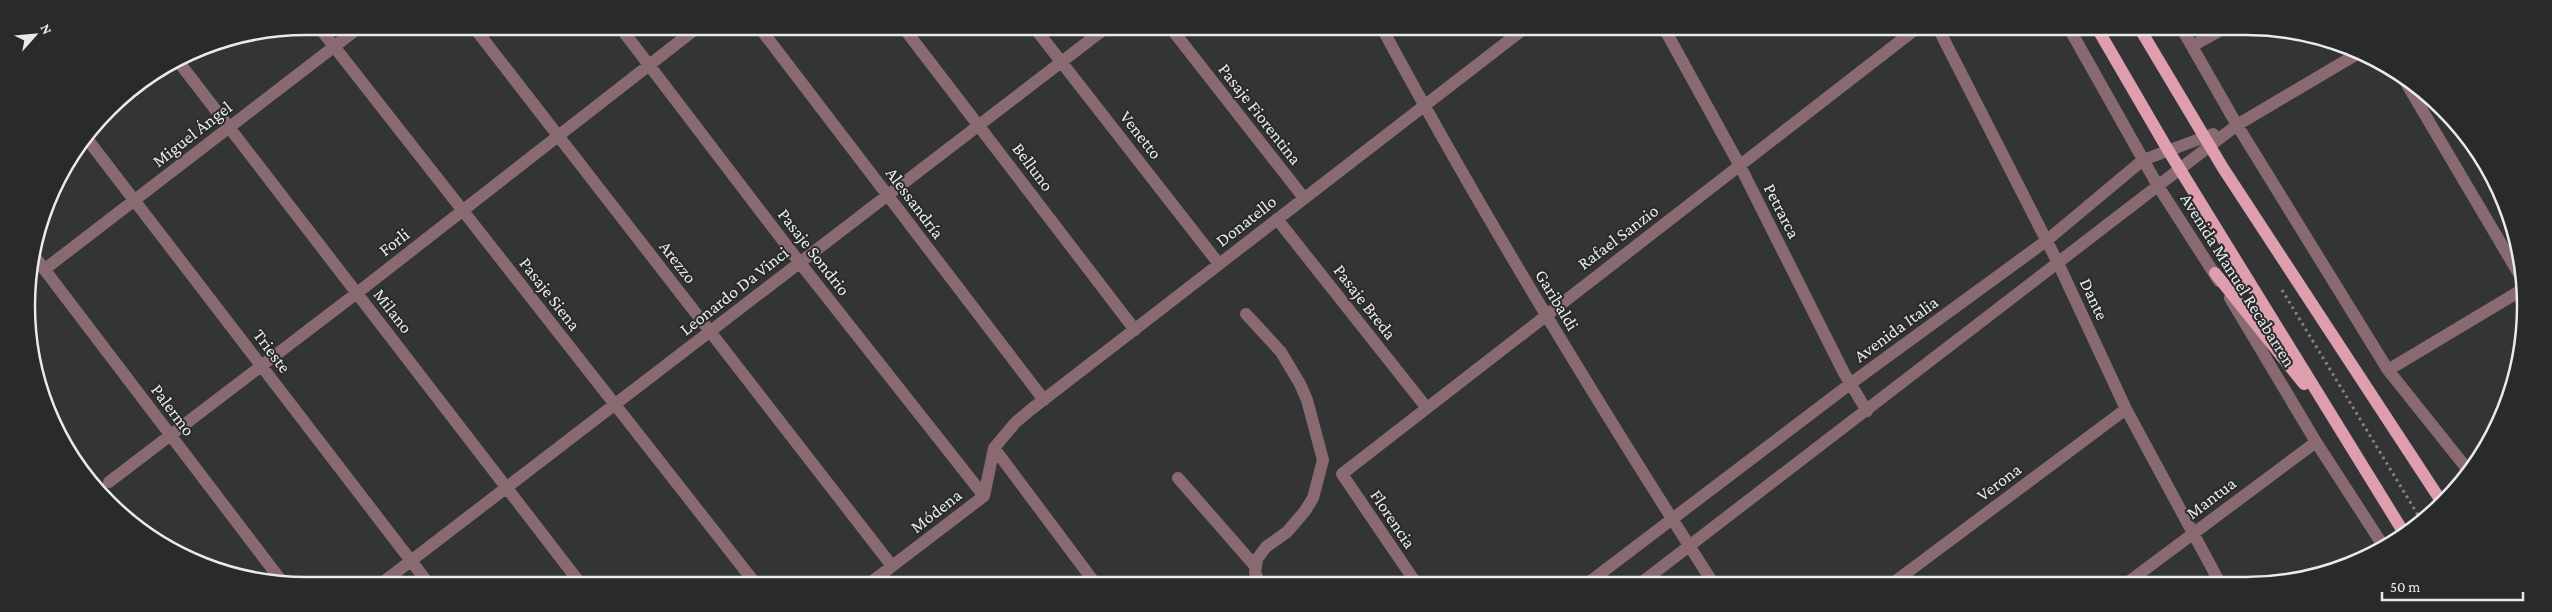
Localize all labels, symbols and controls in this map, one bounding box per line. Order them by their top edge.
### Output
north arrow [10,10,60,60]
text: N [37,21,56,37]
street label: Pasaje Fiorentina [1214,59,1306,169]
street label: Miguel Ángel [148,97,236,171]
street label: Venetto [1116,107,1166,163]
street label: Belluno [1008,139,1058,195]
street label: Alessandría [882,163,948,243]
street label: Petrarca [1760,180,1804,242]
street label: Avenida Manuel Recabarren [2176,189,2300,371]
street label: Donatello [1212,191,1280,251]
street label: Rafael Sanzio [1574,200,1662,274]
street label: Pasaje Sondrio [773,205,854,300]
street label: Forli [375,224,413,260]
street label: Arezzo [655,237,701,287]
street label: Leonardo Da Vinci [676,242,792,339]
street label: Pasaje Siena [514,253,585,335]
street label: Pasaje Breda [1329,260,1400,344]
street label: Garibaldi [1531,266,1583,334]
street label: Dante [2076,275,2112,323]
street label: Milano [369,285,417,337]
street label: Avenida Italia [1850,292,1942,366]
street label: Trieste [249,325,295,377]
street label: Palermo [147,380,199,440]
street label: Verona [1973,459,2025,505]
street label: Mantua [2182,473,2240,523]
street label: Módena [906,485,966,537]
street label: Florencia [1366,486,1420,552]
scale bar [2382,570,2523,602]
text: 50 m [2390,579,2420,595]

